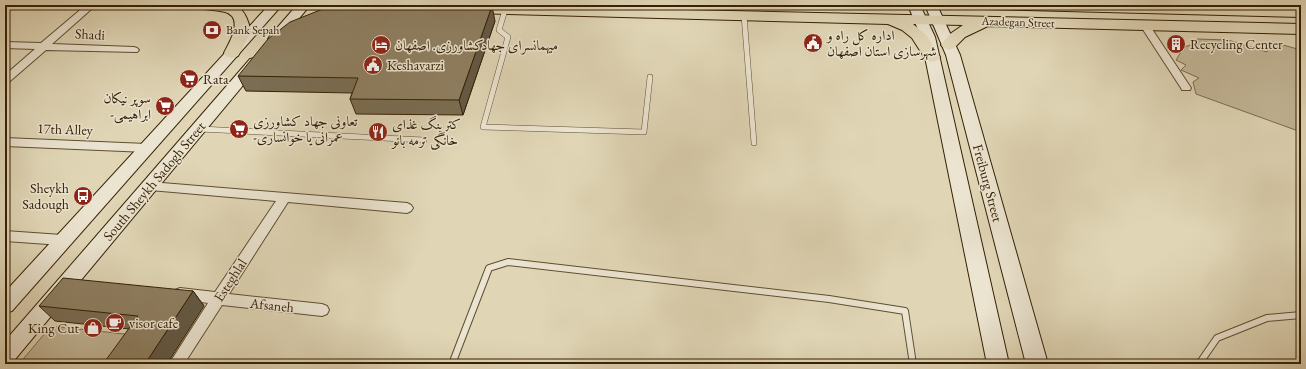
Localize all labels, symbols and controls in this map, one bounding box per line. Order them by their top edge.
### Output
street label: Azadegan Street [980,13,1055,31]
bank icon: Bank Sepah [201,19,223,41]
place label: Bank Sepah [226,22,279,38]
street label: Shadi [75,24,106,44]
place label: اداره کل راه و شهرسازی استان اصفهان [825,26,937,61]
public building icon: اداره کل راه و شهرسازی استان اصفهان [802,32,824,54]
building icon: Recycling Center [1165,33,1187,55]
hotel icon: میهمانسرای جهادکشاورزی. اصفهان [370,34,392,56]
place label: Recycling Center [1190,35,1283,53]
place label: میهمانسرای جهادکشاورزی. اصفهان [395,36,558,55]
public building icon: Keshavarzi [362,54,384,76]
place label: Keshavarzi [387,56,444,74]
supermarket icon: Rata [178,68,200,90]
place label: Rata [203,70,229,88]
place label: سوپر نیکان -ابراهیمی [103,89,151,124]
supermarket icon: سوپر نیکان -ابراهیمی [154,95,176,117]
place label: تعاونی جهاد کشاورزی -عمرانی یا خوانساری [253,112,358,146]
place label: کترینگ غذای خانگی ترمه بانو [390,115,461,150]
street label: South Sheykh Sadogh Street [99,117,210,244]
supermarket icon: تعاونی جهاد کشاورزی -عمرانی یا خوانساری [228,118,250,140]
street label: 17th Alley [37,119,94,139]
restaurant icon: کترینگ غذای خانگی ترمه بانو [367,121,389,143]
street label: Freiburg Street [969,142,1007,224]
place label: Sheykh Sadough [22,179,69,213]
bus stop icon: Sheykh Sadough [72,185,94,207]
street label: Esteghlal [209,254,251,305]
street label: Afsaneh [248,294,295,316]
cafe icon: visor cafe [104,312,126,334]
place label: visor cafe [129,314,179,332]
shop icon: King Cut [82,317,104,339]
place label: King Cut [28,319,80,337]

